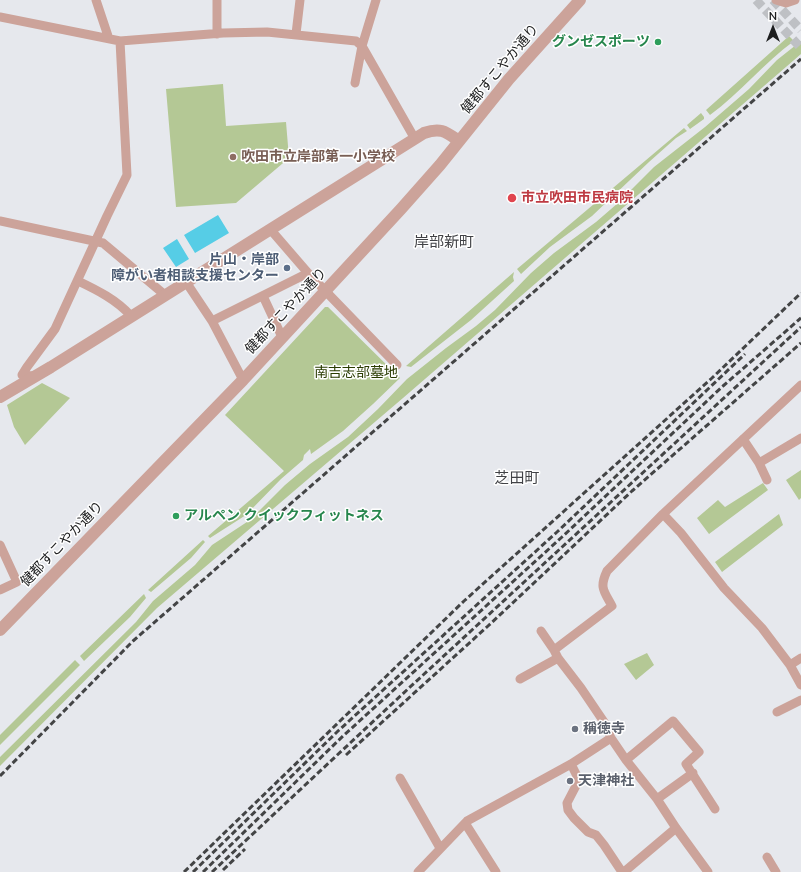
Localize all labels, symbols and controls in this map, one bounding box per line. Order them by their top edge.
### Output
north arrow [753,8,793,48]
text: N [769,9,777,23]
street label: 健都すこやか通り [458,21,542,117]
place label: グンゼスポーツ [552,34,650,50]
marker: グンゼスポーツ [653,37,663,47]
place label: 吹田市立岸部第一小学校 [241,149,395,165]
marker: 吹田市立岸部第一小学校 [228,152,238,162]
place label: 市立吹田市民病院 [521,190,633,206]
marker: 市立吹田市民病院 [506,192,518,204]
district label: 岸部新町 [414,233,474,251]
place label: 片山・岸部 障がい者相談支援センター [111,252,279,284]
marker: 片山・岸部 障がい者相談支援センター [282,263,292,273]
street label: 健都すこやか通り [242,264,330,358]
park label: 南吉志部墓地 [314,365,398,381]
district label: 芝田町 [495,469,539,487]
street label: 健都すこやか通り [17,498,107,590]
place label: アルペン クイックフィットネス [184,508,384,524]
marker: アルペン クイックフィットネス [171,511,181,521]
place label: 稱徳寺 [583,721,625,737]
marker: 稱徳寺 [570,724,580,734]
place label: 天津神社 [578,773,634,789]
marker: 天津神社 [565,776,575,786]

